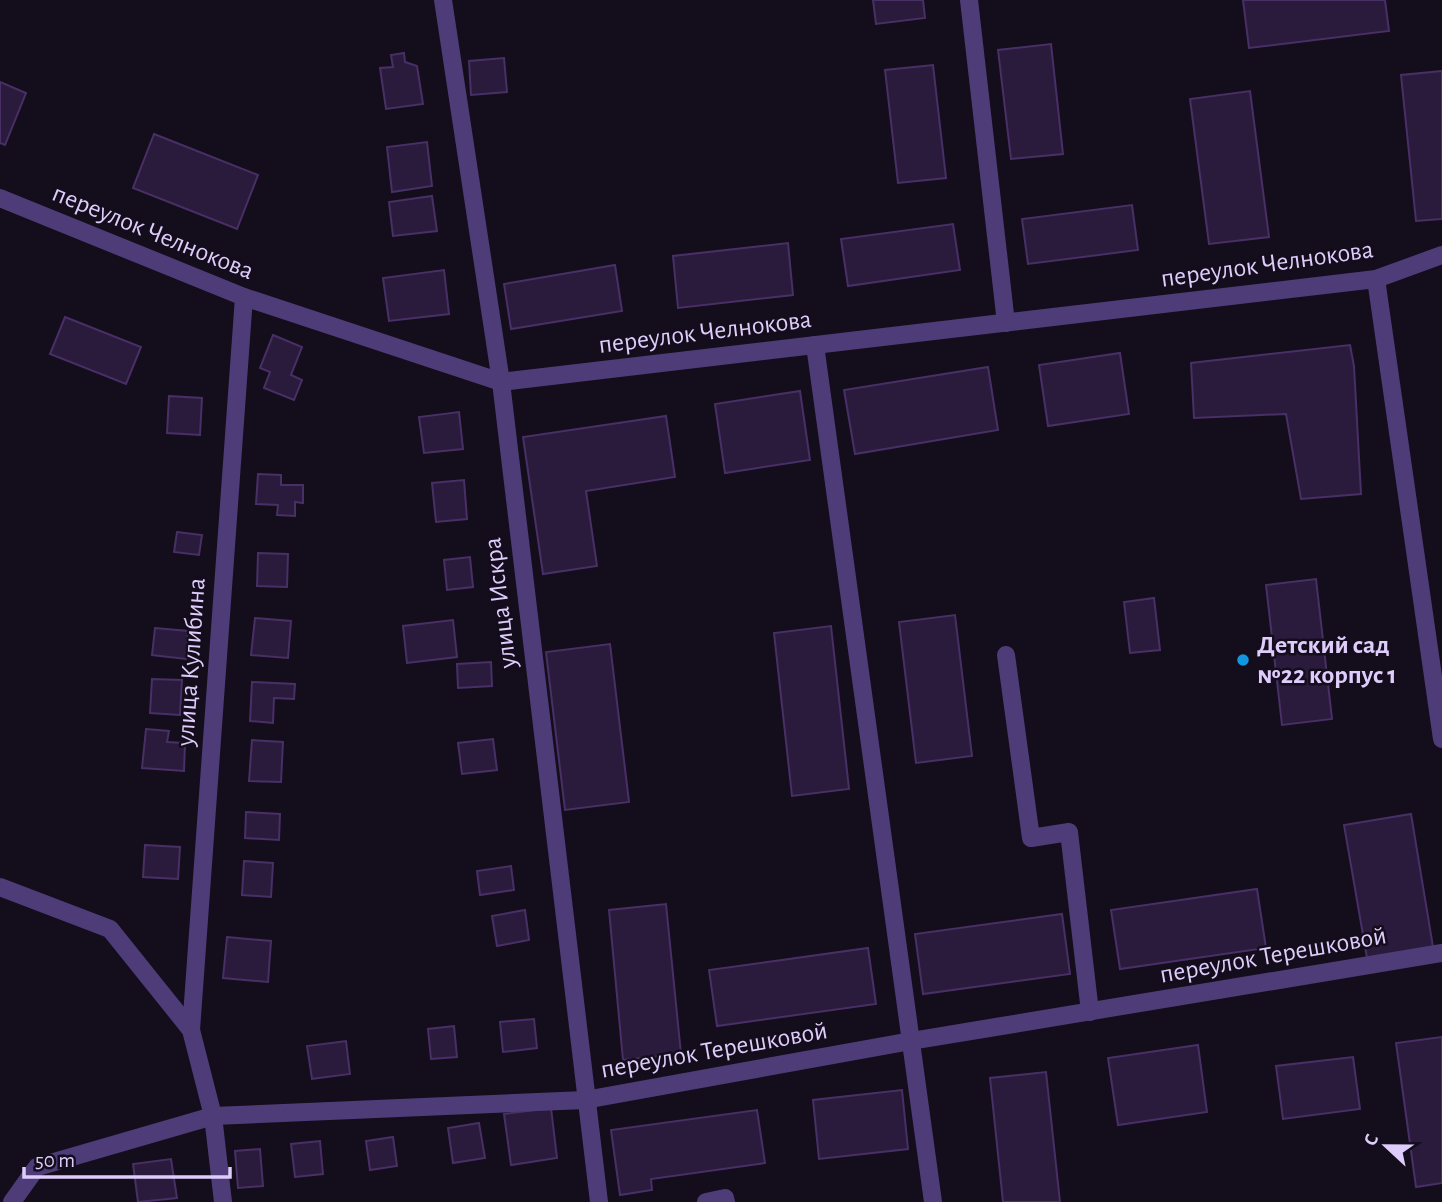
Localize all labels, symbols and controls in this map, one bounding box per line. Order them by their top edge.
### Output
street label: переулок Челнокова [49,180,257,284]
street label: переулок Челнокова [1159,236,1375,292]
street label: переулок Челнокова [597,306,813,358]
street label: улица Искра [479,536,521,671]
street label: улица Кулибина [172,577,210,748]
place label: Детский сад №22 корпус 1 [1257,632,1397,688]
marker: Детский сад №22 корпус 1 [1235,652,1251,668]
street label: переулок Терешковой [1158,922,1388,988]
street label: переулок Терешковой [599,1017,829,1083]
north arrow [1351,1111,1421,1181]
text: С [1361,1132,1382,1149]
scale bar [24,1136,231,1180]
text: 50 m [35,1150,75,1171]

